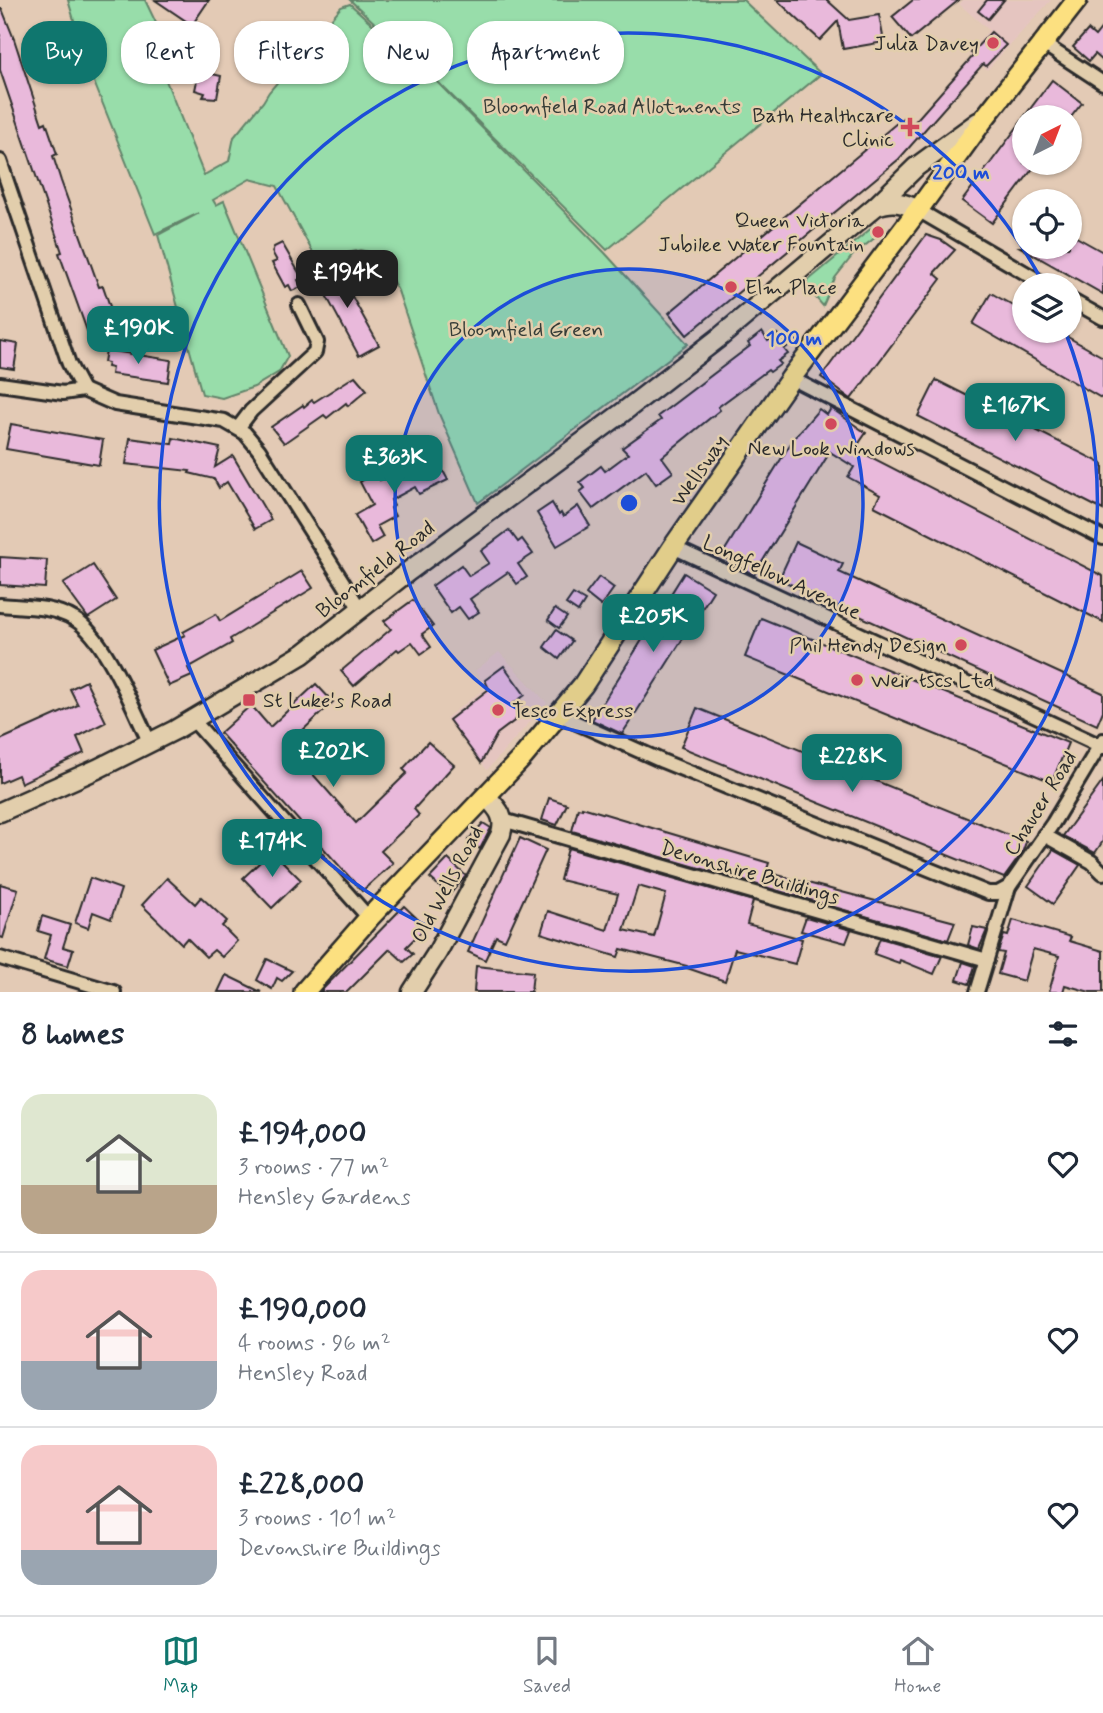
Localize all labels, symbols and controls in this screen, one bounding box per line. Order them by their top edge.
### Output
chip: Buy [21,21,107,84]
chip: Rent [121,21,220,84]
chip: Filters [234,21,349,84]
chip: New [363,21,453,84]
chip: Apartment [467,21,624,84]
place label: Julia Davey [874,30,979,58]
marker: Julia Davey [985,35,1001,51]
park label: Bloomfield Road Allotments [483,93,741,121]
place label: Bath Healthcare Clinic [752,102,894,154]
north arrow [1012,105,1082,175]
map controls [1012,105,1082,343]
marker: Bath Healthcare Clinic [900,117,920,137]
text: 200 m [932,159,990,187]
button: locate [1012,189,1082,259]
place label: Queen Victoria Jubilee Water Fountain [658,207,864,259]
marker: Queen Victoria Jubilee Water Fountain [870,224,886,240]
pin: £194K [298,250,396,310]
text: £194K [312,258,382,288]
button: layers [1012,273,1082,343]
place label: Elm Place [745,274,837,302]
marker: Elm Place [723,279,739,295]
pin: £190K [89,306,187,366]
text: £190K [103,314,173,344]
park label: Bloomfield Green [449,316,603,344]
text: 100 m [766,325,822,353]
pin: £167K [966,384,1064,443]
text: £167K [981,391,1049,421]
marker: New Look Windows [823,416,839,432]
street label: Wellsway [665,429,735,512]
pin: £363K [345,435,443,495]
place label: New Look Windows [748,435,914,463]
text: £363K [362,443,426,473]
centre of rings [617,491,641,515]
street label: Bloomfield Road [310,515,441,625]
street label: Longfellow Avenue [697,529,865,628]
pin: £205K [604,594,702,654]
text: £205K [618,602,688,632]
place label: Phil Hendy Design [789,632,947,660]
marker: Phil Hendy Design [953,637,969,653]
place label: Weir tscs Ltd [871,667,994,695]
marker: Weir tscs Ltd [849,672,865,688]
place label: St Luke's Road [263,687,392,715]
marker: St Luke's Road [241,692,257,708]
place label: Tesco Express [512,697,633,725]
marker: Tesco Express [490,702,506,718]
pin: £202K [284,730,382,789]
pin: £228K [803,734,901,794]
text: £202K [298,737,368,767]
text: £228K [818,742,886,772]
street label: Chaucer Road [998,746,1084,861]
pin: £174K [223,820,321,879]
street label: Old Wells Road [405,821,491,948]
text: £174K [238,827,306,857]
street label: Devonshire Buildings [657,834,843,913]
text: 8 homes [21,1015,124,1054]
icon: filters [1044,1015,1082,1053]
text: £194,000 [238,1114,367,1153]
icon: home [77,1122,161,1206]
icon: heart [1044,1145,1082,1183]
text: 3 rooms · 77 m² [238,1153,389,1183]
text: Hensley Gardens [238,1183,411,1213]
text: £190,000 [238,1290,367,1329]
icon: home [77,1298,161,1382]
icon: heart [1044,1321,1082,1359]
text: 4 rooms · 96 m² [238,1329,391,1359]
text: Hensley Road [238,1359,368,1389]
text: £228,000 [238,1465,364,1504]
icon: home [77,1473,161,1557]
icon: heart [1044,1496,1082,1534]
text: 3 rooms · 101 m² [238,1504,396,1534]
text: Devonshire Buildings [238,1534,441,1564]
tab: Map [162,1632,200,1699]
tab: Saved [523,1632,571,1699]
tab: Home [894,1632,941,1699]

